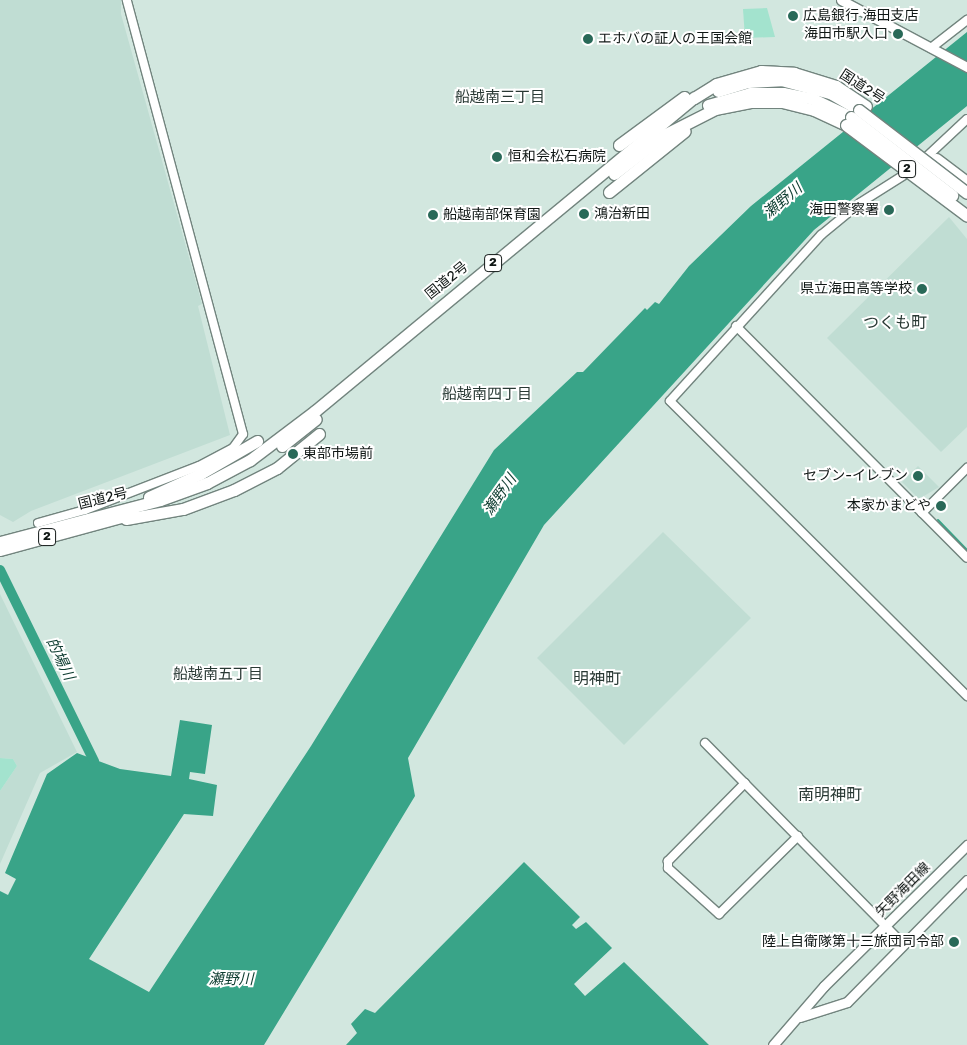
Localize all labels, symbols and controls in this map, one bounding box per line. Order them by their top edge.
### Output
place label: 広島銀行 海田支店 [803,8,918,24]
marker: 広島銀行 海田支店 [787,10,799,22]
place label: 海田市駅入口 [804,26,888,42]
marker: 海田市駅入口 [892,28,904,40]
place label: エホバの証人の王国会館 [598,31,752,47]
marker: エホバの証人の王国会館 [582,33,594,45]
street label: 国道2号 [836,66,888,108]
district label: 船越南三丁目 [455,89,545,107]
place label: 恒和会松石病院 [508,149,606,165]
marker: 恒和会松石病院 [490,150,504,164]
road number: 2 [897,160,917,178]
water label: 瀬野川 [760,180,806,222]
place label: 海田警察署 [809,202,879,218]
marker: 海田警察署 [883,204,895,216]
place label: 鴻治新田 [594,206,650,222]
place label: 船越南部保育園 [443,207,541,223]
marker: 鴻治新田 [578,208,590,220]
marker: 船越南部保育園 [427,209,439,221]
road number: 2 [483,254,503,272]
street label: 国道2号 [422,259,472,303]
place label: 県立海田高等学校 [800,281,912,297]
marker: 県立海田高等学校 [916,283,928,295]
district label: つくも町 [863,313,927,333]
district label: 船越南四丁目 [442,386,532,404]
place label: 東部市場前 [303,446,373,462]
marker: 東部市場前 [287,448,299,460]
place label: セブン-イレブン [803,468,908,484]
marker: セブン-イレブン [912,470,924,482]
water label: 瀬野川 [480,471,520,519]
street label: 国道2号 [77,485,129,513]
place label: 本家かまどや [847,498,931,514]
marker: 本家かまどや [935,500,947,512]
road number: 2 [37,528,57,546]
water label: 的場川 [42,635,78,683]
district label: 船越南五丁目 [173,666,263,684]
district label: 明神町 [573,669,621,689]
district label: 南明神町 [798,785,862,805]
street label: 矢野海田線 [872,859,934,921]
place label: 陸上自衛隊第十三旅団司令部 [762,934,944,950]
marker: 陸上自衛隊第十三旅団司令部 [948,936,960,948]
water label: 瀬野川 [209,971,253,989]

